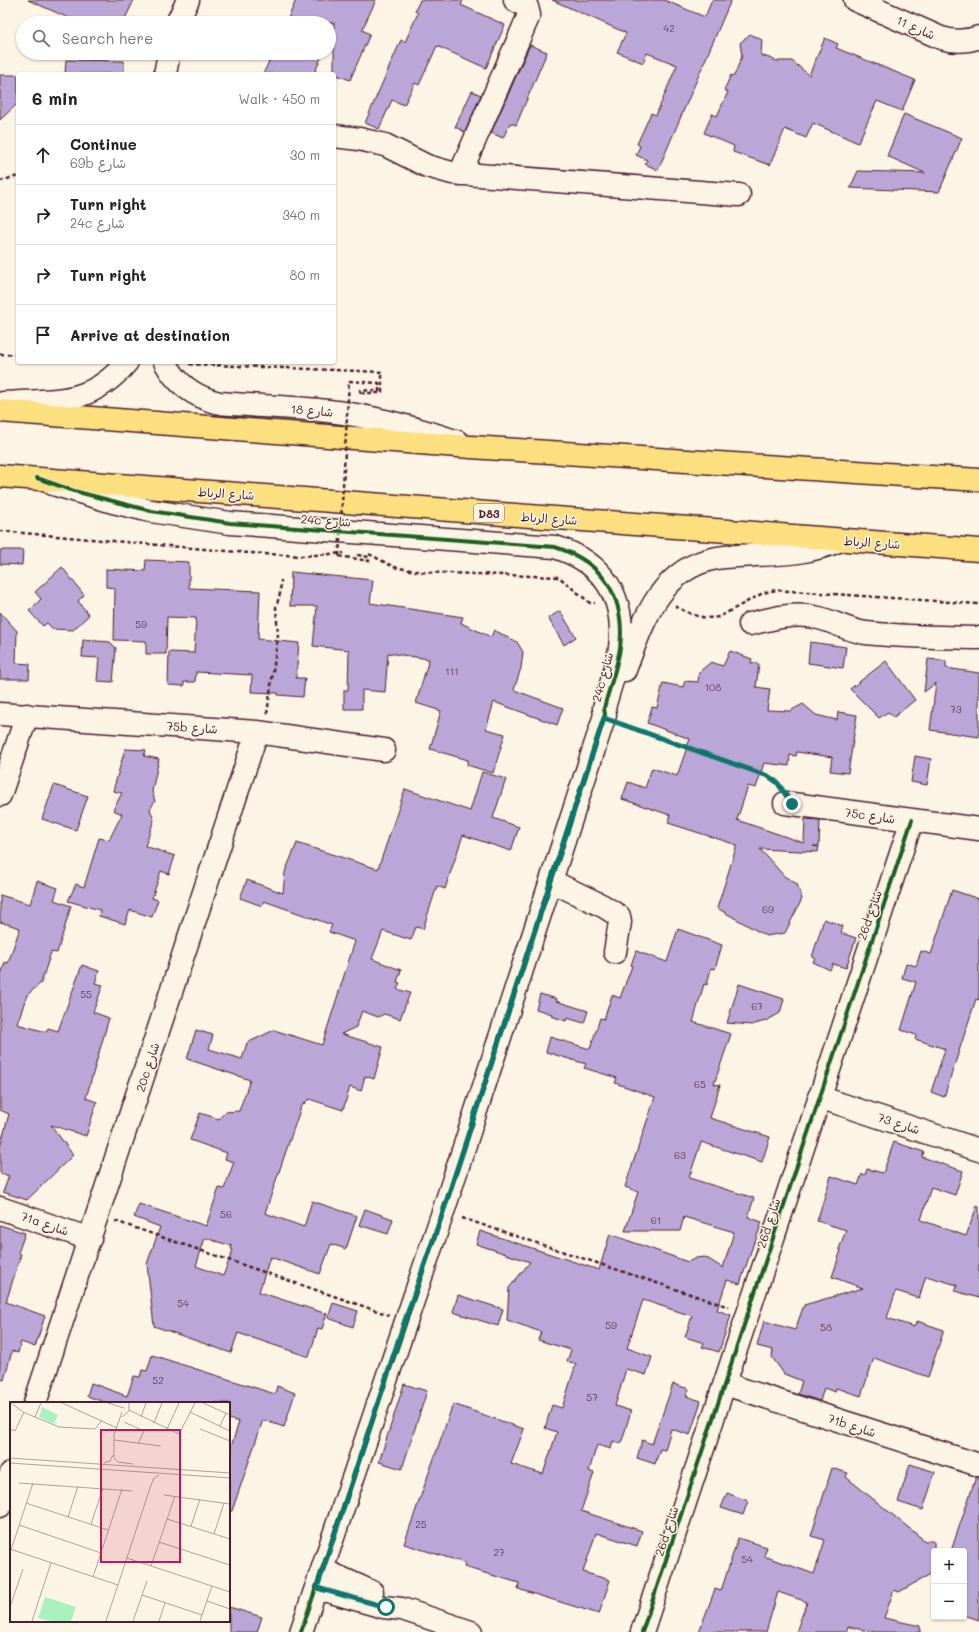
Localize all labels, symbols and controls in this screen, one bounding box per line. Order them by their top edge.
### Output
street label: شارع 11 [893,11,938,44]
search box [16,16,336,60]
house number: 42 [663,21,675,35]
icon: search [30,27,52,49]
text: Search here [62,28,153,48]
text: 6 min [32,87,77,109]
text: Walk · 450 m [239,90,320,107]
text: Continue [70,134,137,154]
icon: ahead [32,144,54,166]
text: 30 m [290,146,320,163]
text: 69b شارع [70,154,126,171]
text: Turn right [70,194,147,214]
icon: right [32,204,54,226]
text: 340 m [282,206,320,223]
text: 24c شارع [70,214,125,231]
icon: right [32,264,54,286]
text: Turn right [70,265,147,285]
text: 80 m [290,266,320,283]
icon: arrive [32,324,54,346]
text: Arrive at destination [70,325,230,345]
street label: شارع 18 [290,400,334,422]
street label: شارع الرباط [197,483,255,505]
road number: D83 [474,504,504,522]
street label: شارع الرباط [520,508,578,530]
street label: 24c شارع [300,510,352,532]
street label: شارع الرباط [843,532,901,554]
house number: 59 [135,617,147,631]
street label: 24c شارع [588,650,618,704]
house number: 111 [445,664,459,678]
house number: 108 [705,680,721,694]
house number: 73 [950,702,962,716]
street label: 75b شارع [166,717,218,739]
route end [783,795,801,813]
street label: 75c شارع [844,804,896,828]
street label: 26d شارع [853,888,887,943]
house number: 69 [762,902,774,916]
house number: 55 [80,987,92,1001]
house number: 67 [751,999,763,1013]
street label: 20c شارع [132,1040,164,1094]
house number: 65 [694,1077,706,1091]
street label: شارع 73 [875,1109,922,1139]
house number: 63 [674,1148,686,1162]
street label: 26d شارع [752,1196,785,1251]
street label: 71a شارع [18,1207,71,1240]
house number: 56 [220,1207,232,1221]
house number: 61 [651,1213,661,1227]
house number: 54 [177,1296,189,1310]
house number: 59 [605,1318,617,1332]
house number: 58 [820,1320,832,1334]
house number: 52 [152,1373,164,1387]
house number: 57 [586,1390,598,1404]
inset map [10,1402,230,1622]
street label: 71b شارع [825,1410,878,1442]
street label: 26d شارع [650,1504,683,1559]
house number: 25 [415,1517,427,1531]
house number: 27 [493,1545,505,1559]
map controls [931,1548,967,1620]
button: + [931,1548,967,1584]
house number: 54 [741,1552,753,1566]
button: − [931,1584,967,1620]
route start [377,1598,395,1616]

